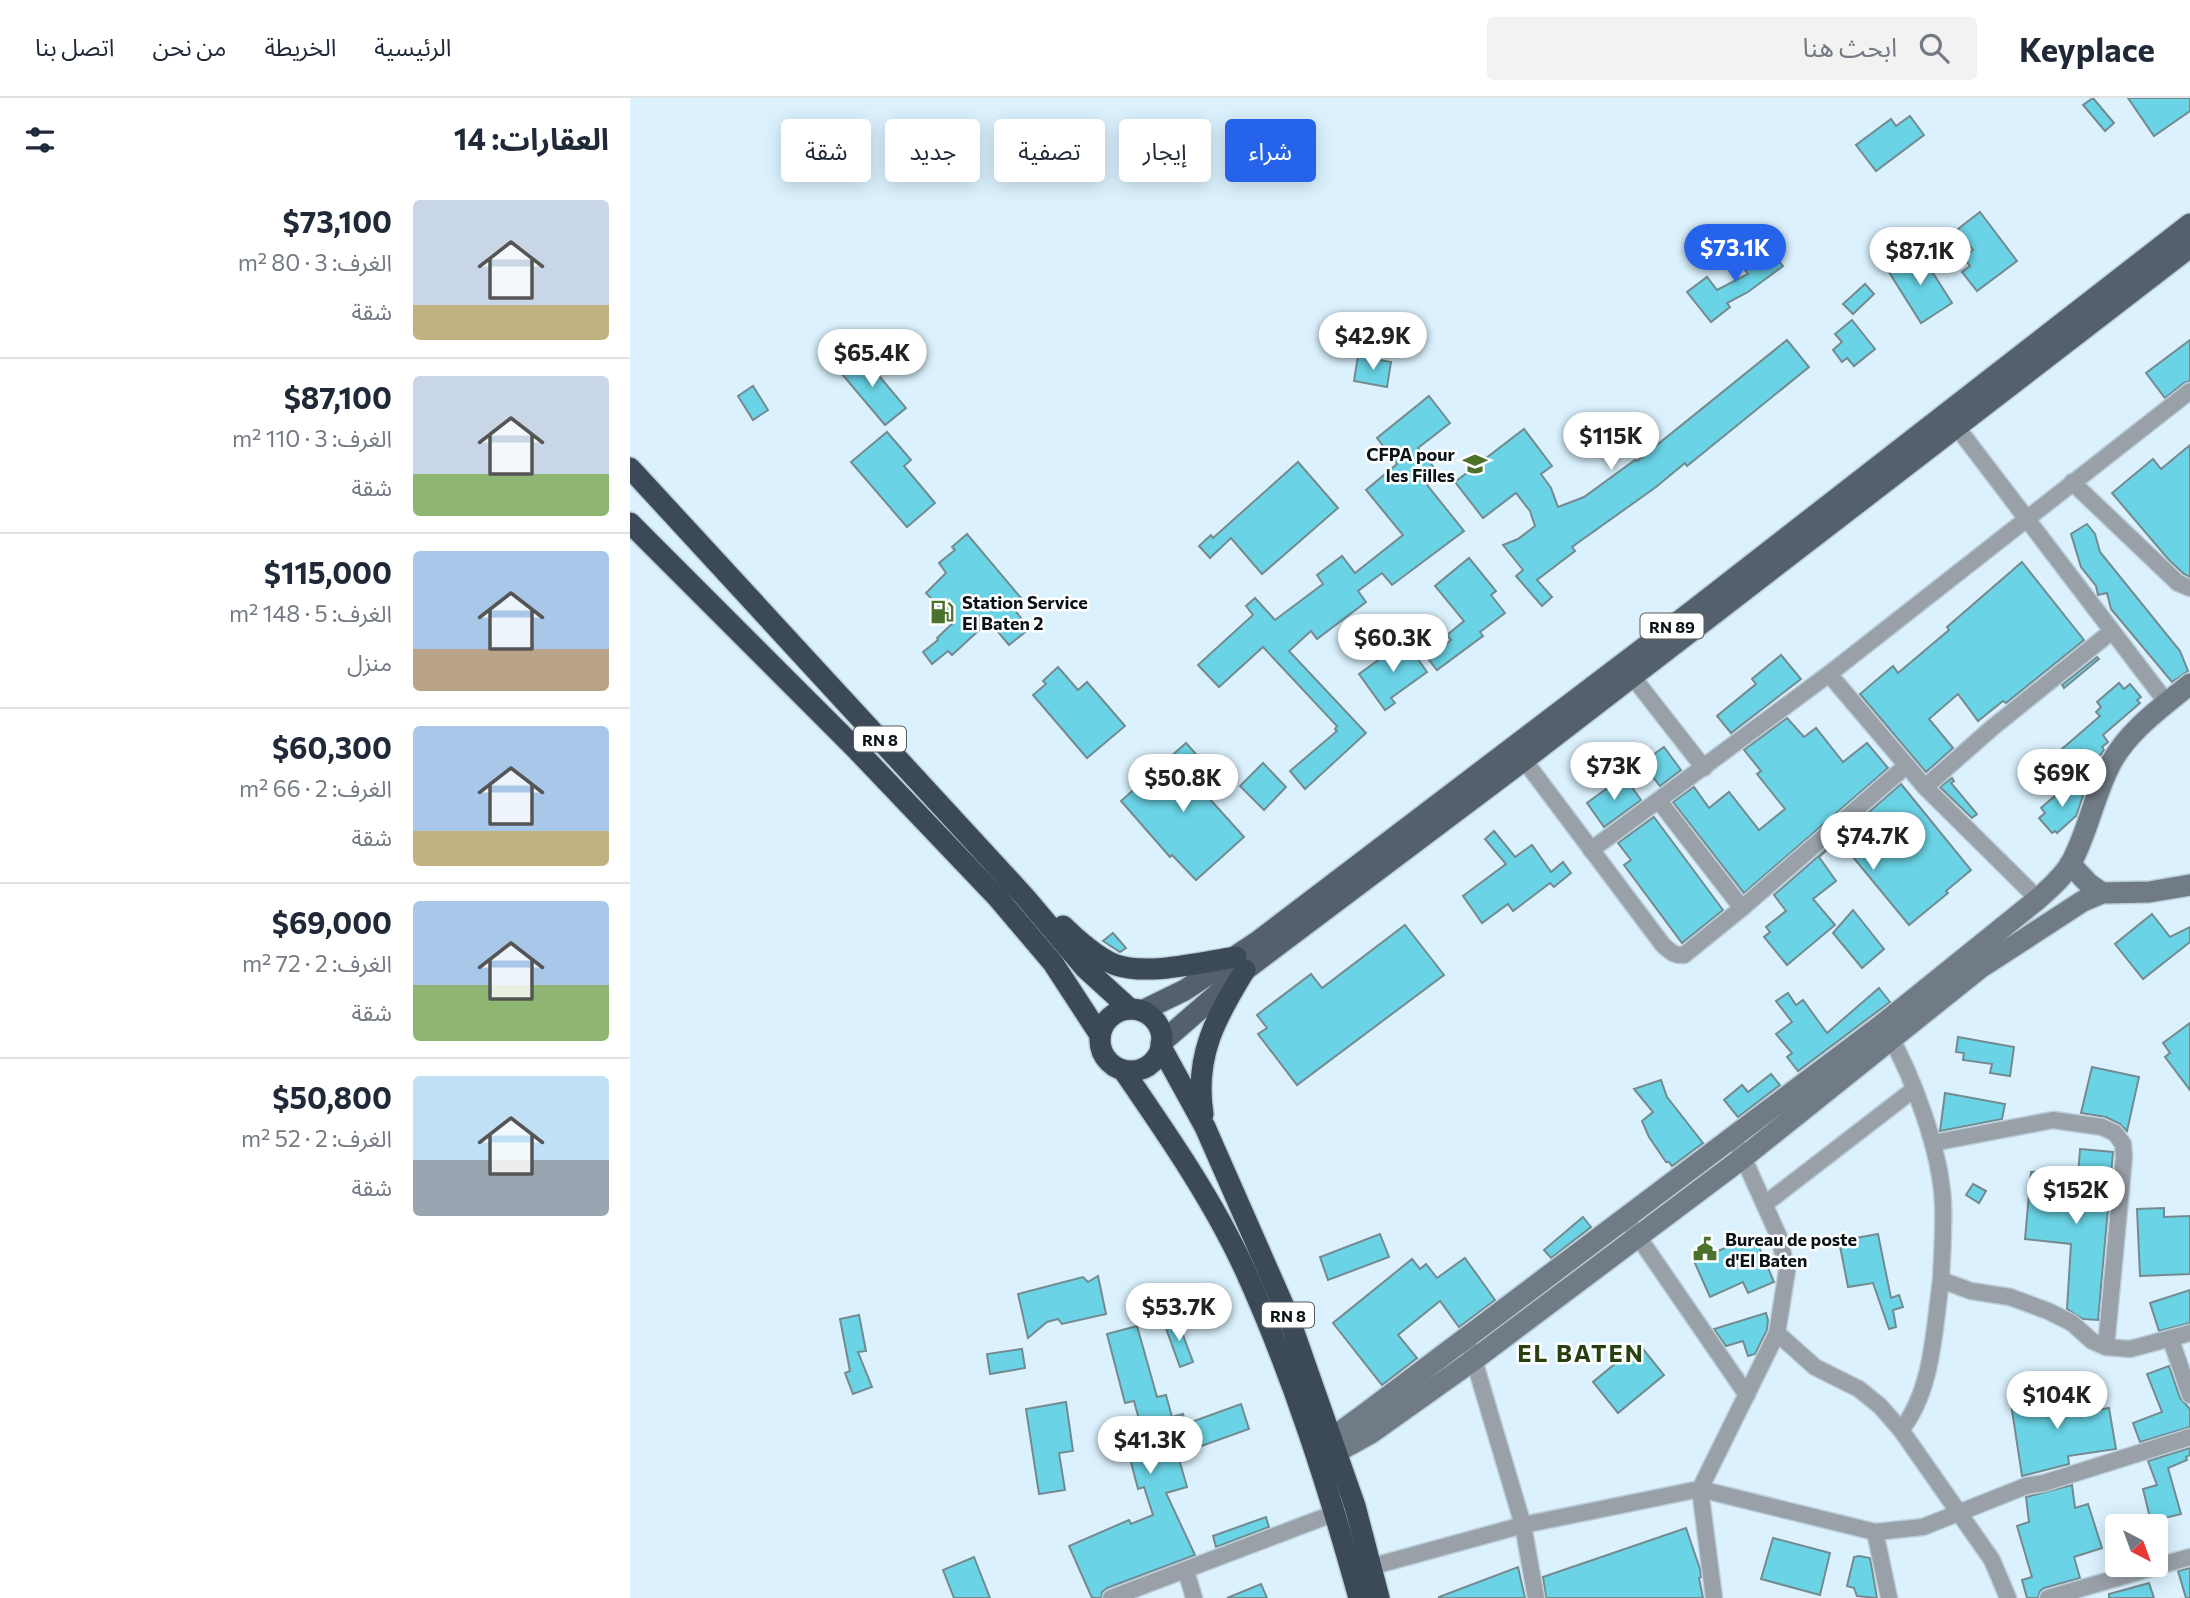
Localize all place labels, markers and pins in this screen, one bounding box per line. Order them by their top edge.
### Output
pin: $73.1K [1678,225,1792,284]
pin: $87.1K [1863,228,1977,287]
pin: $42.9K [1316,313,1430,372]
pin: $65.4K [815,330,929,389]
pin: $115K [1562,412,1660,472]
place label: CFPA pour les Filles [1366,443,1456,486]
school or university icon: CFPA pour les Filles [1461,450,1489,478]
place label: Station Service El Baten 2 [962,591,1088,634]
fuel station icon: Station Service El Baten 2 [928,598,956,626]
pin: $60.3K [1336,614,1450,674]
pin: $73K [1573,742,1655,802]
pin: $69K [2021,750,2103,809]
pin: $50.8K [1126,754,1240,814]
pin: $74.7K [1816,812,1930,872]
pin: $152K [2027,1166,2125,1226]
place label: Bureau de poste d'El Baten [1725,1228,1857,1271]
public building icon: Bureau de poste d'El Baten [1691,1235,1719,1263]
pin: $53.7K [1122,1284,1236,1343]
pin: $104K [2008,1372,2106,1431]
pin: $41.3K [1093,1416,1207,1476]

